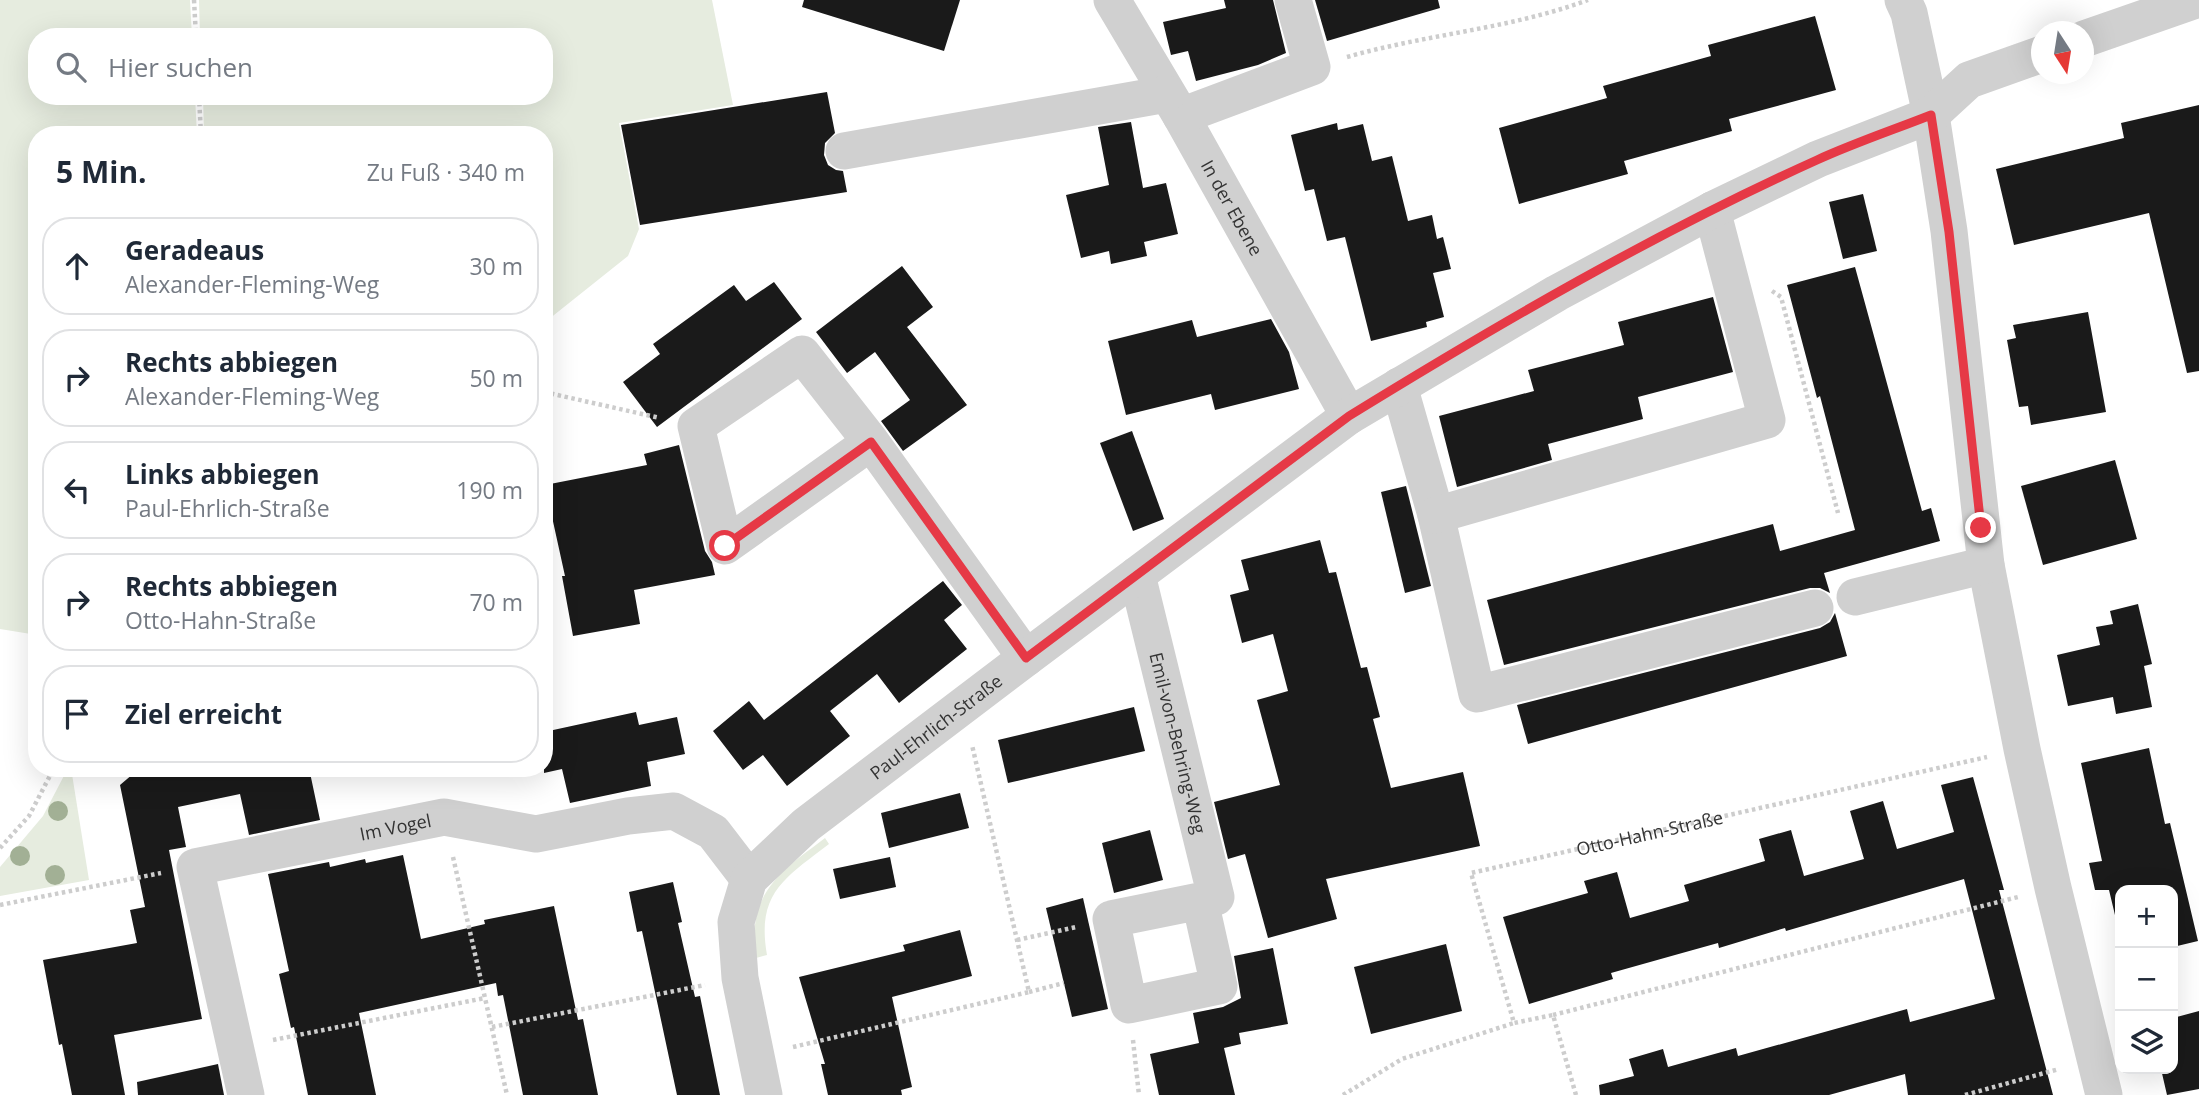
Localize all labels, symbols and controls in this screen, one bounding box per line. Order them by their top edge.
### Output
north arrow [2031,21,2094,84]
search box [28,28,553,105]
icon: search [52,48,90,86]
text: Hier suchen [108,49,253,85]
text: 5 Min. [56,151,147,192]
street label: In der Ebene [1196,155,1269,260]
text: Zu Fuß · 340 m [367,156,525,188]
text: Geradeaus [125,232,264,268]
icon: ahead [58,247,96,285]
text: 30 m [469,250,523,282]
text: Alexander-Fleming-Weg [125,268,379,300]
text: Rechts abbiegen [125,344,338,380]
icon: right [58,359,96,397]
text: 50 m [469,362,523,394]
text: Alexander-Fleming-Weg [125,380,379,412]
text: Links abbiegen [125,456,320,492]
icon: left [58,471,96,509]
text: 190 m [456,474,523,506]
text: Paul-Ehrlich-Straße [125,492,330,524]
route end [1965,512,1996,543]
route start [709,530,740,561]
text: Rechts abbiegen [125,568,338,604]
icon: right [58,583,96,621]
text: 70 m [469,586,523,618]
text: Otto-Hahn-Straße [125,604,316,636]
street label: Emil-von-Behring-Weg [1144,650,1212,836]
street label: Paul-Ehrlich-Straße [865,668,1007,784]
icon: arrive [58,695,96,733]
text: Ziel erreicht [125,696,282,732]
street label: Otto-Hahn-Straße [1574,805,1725,861]
street label: Im Vogel [358,808,433,846]
map controls [2115,885,2178,1074]
button: + [2115,885,2178,948]
button: − [2115,948,2178,1011]
button: layers [2115,1011,2178,1074]

